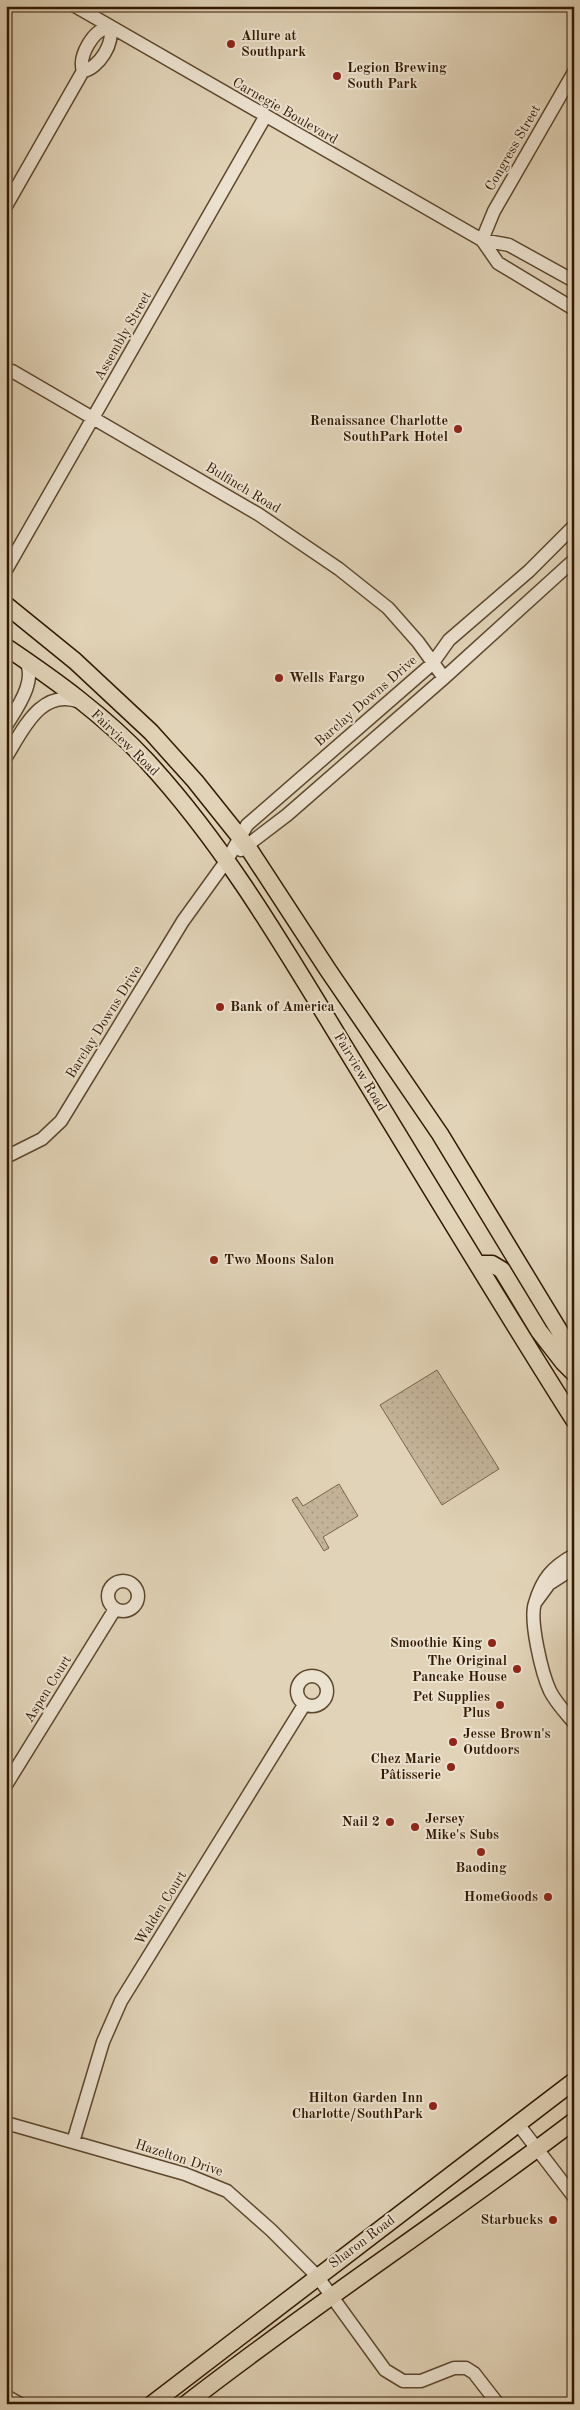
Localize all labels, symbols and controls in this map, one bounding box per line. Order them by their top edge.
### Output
place label: Allure at Southpark [241,29,306,59]
marker: Allure at Southpark [225,38,237,50]
place label: Legion Brewing South Park [347,61,447,91]
marker: Legion Brewing South Park [331,70,343,82]
street label: Carnegie Boulevard [230,75,340,147]
street label: Congress Street [483,103,543,193]
street label: Assembly Street [92,289,154,383]
place label: Renaissance Charlotte SouthPark Hotel [310,414,448,444]
marker: Renaissance Charlotte SouthPark Hotel [452,423,464,435]
street label: Bulfinch Road [203,460,283,516]
street label: Barclay Downs Drive [312,653,420,749]
place label: Wells Fargo [289,671,365,685]
marker: Wells Fargo [273,672,285,684]
street label: Fairview Road [88,707,162,779]
street label: Barclay Downs Drive [64,963,144,1081]
place label: Bank of America [230,1000,335,1014]
marker: Bank of America [214,1001,226,1013]
street label: Fairview Road [331,1030,389,1114]
place label: Two Moons Salon [224,1253,335,1267]
marker: Two Moons Salon [208,1254,220,1266]
place label: Smoothie King [390,1636,482,1650]
marker: Smoothie King [486,1637,498,1649]
street label: Aspen Court [22,1653,74,1725]
place label: The Original Pancake House [412,1654,507,1684]
marker: The Original Pancake House [511,1663,523,1675]
place label: Pet Supplies Plus [413,1690,490,1720]
marker: Pet Supplies Plus [494,1699,506,1711]
place label: Jesse Brown's Outdoors [463,1727,551,1757]
marker: Jesse Brown's Outdoors [447,1736,459,1748]
place label: Chez Marie Pâtisserie [371,1752,441,1782]
marker: Chez Marie Pâtisserie [445,1761,457,1773]
place label: Jersey Mike's Subs [425,1812,499,1842]
place label: Nail 2 [342,1815,380,1829]
marker: Nail 2 [384,1816,396,1828]
marker: Jersey Mike's Subs [409,1821,421,1833]
marker: Baoding [475,1846,487,1858]
place label: Baoding [455,1861,507,1875]
street label: Walden Court [133,1869,189,1947]
place label: HomeGoods [464,1890,538,1904]
marker: HomeGoods [542,1891,554,1903]
place label: Hilton Garden Inn Charlotte/SouthPark [292,2091,423,2122]
marker: Hilton Garden Inn Charlotte/SouthPark [427,2100,439,2112]
street label: Hazelton Drive [133,2137,225,2179]
street label: Sharon Road [326,2213,398,2271]
place label: Starbucks [481,2213,543,2227]
marker: Starbucks [547,2214,559,2226]

